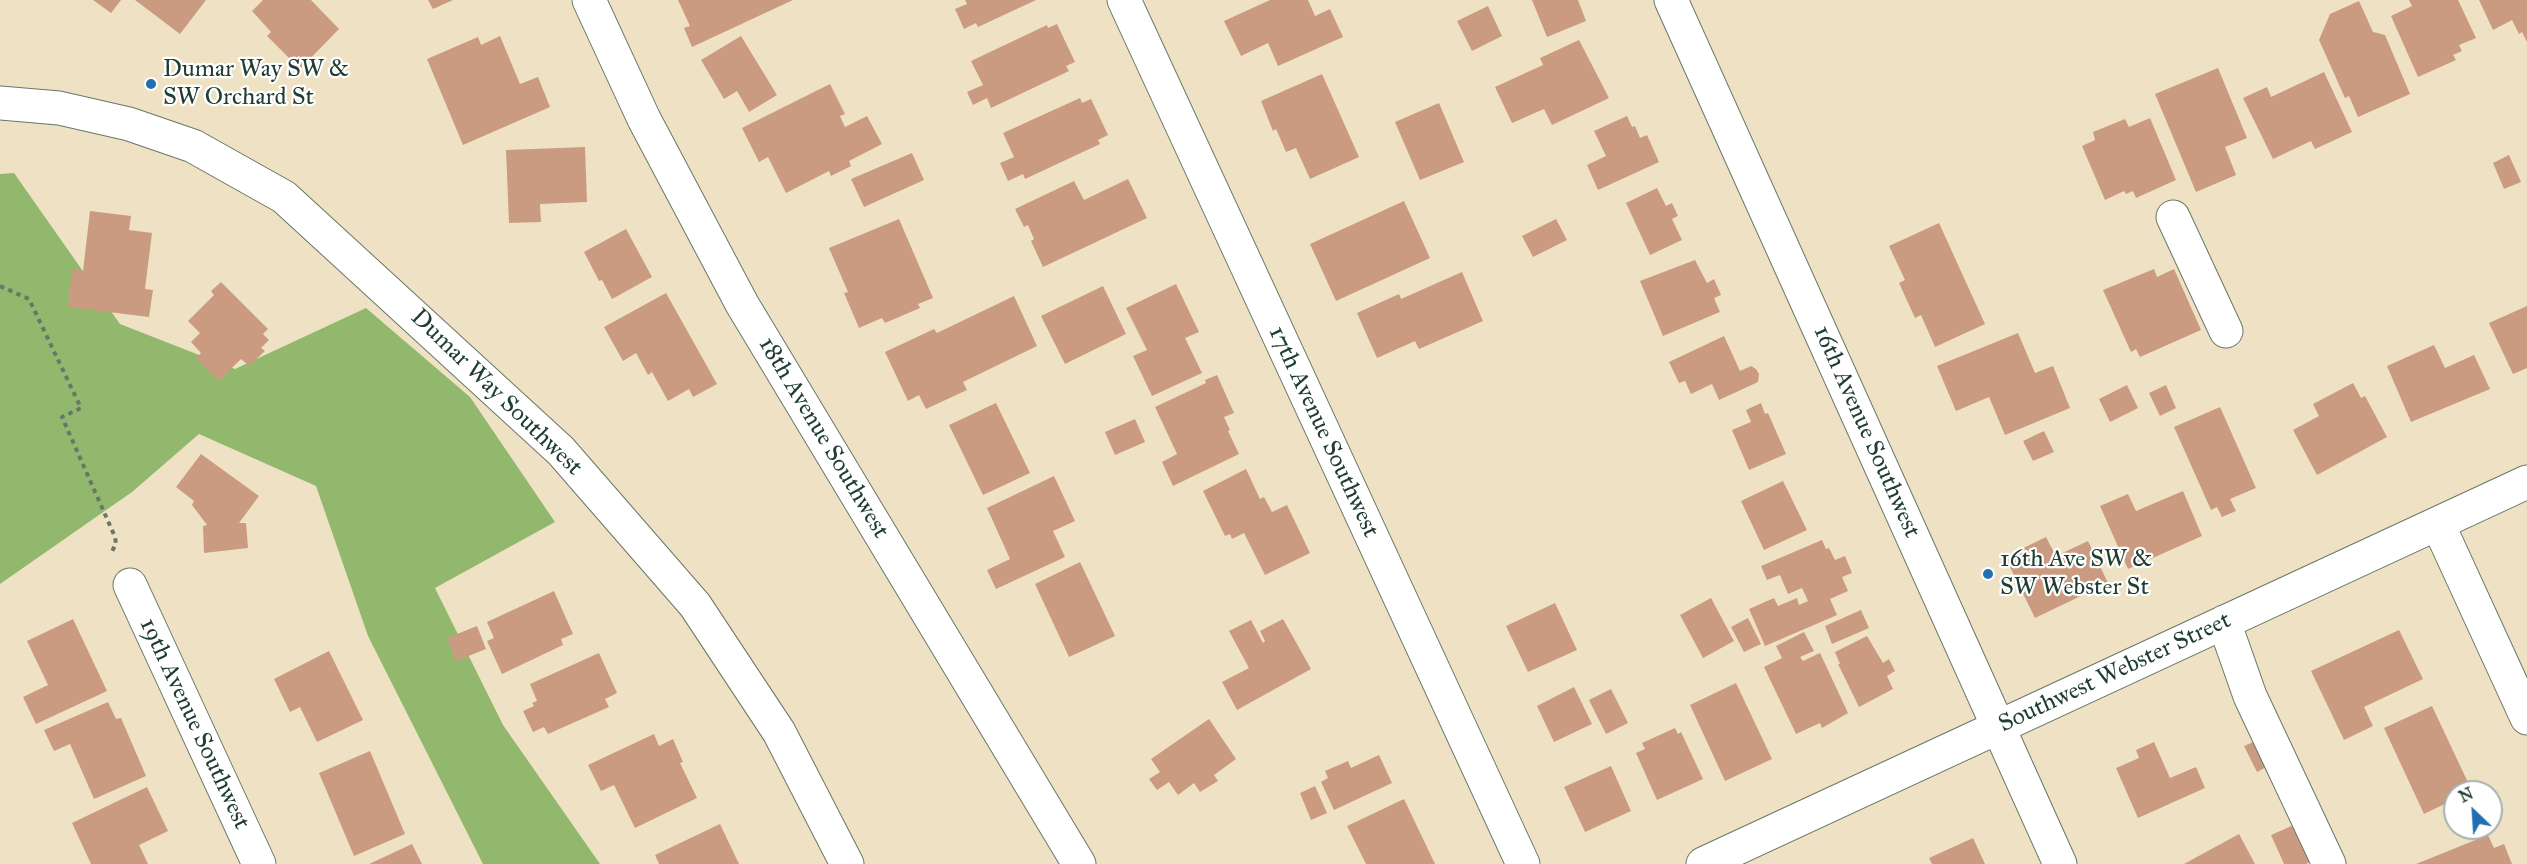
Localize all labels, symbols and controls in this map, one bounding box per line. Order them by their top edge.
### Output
place label: Dumar Way SW & SW Orchard St [163,56,349,112]
marker: Dumar Way SW & SW Orchard St [144,77,158,91]
street label: Dumar Way Southwest [404,304,588,482]
street label: 16th Avenue Southwest [1806,321,1926,543]
street label: 17th Avenue Southwest [1261,322,1385,542]
street label: 18th Avenue Southwest [752,332,894,544]
place label: 16th Ave SW & SW Webster St [2000,546,2152,602]
marker: 16th Ave SW & SW Webster St [1981,567,1995,581]
street label: Southwest Webster Street [1994,607,2236,739]
street label: 19th Avenue Southwest [132,614,256,834]
north arrow [2443,780,2503,840]
text: N [2456,784,2476,807]

